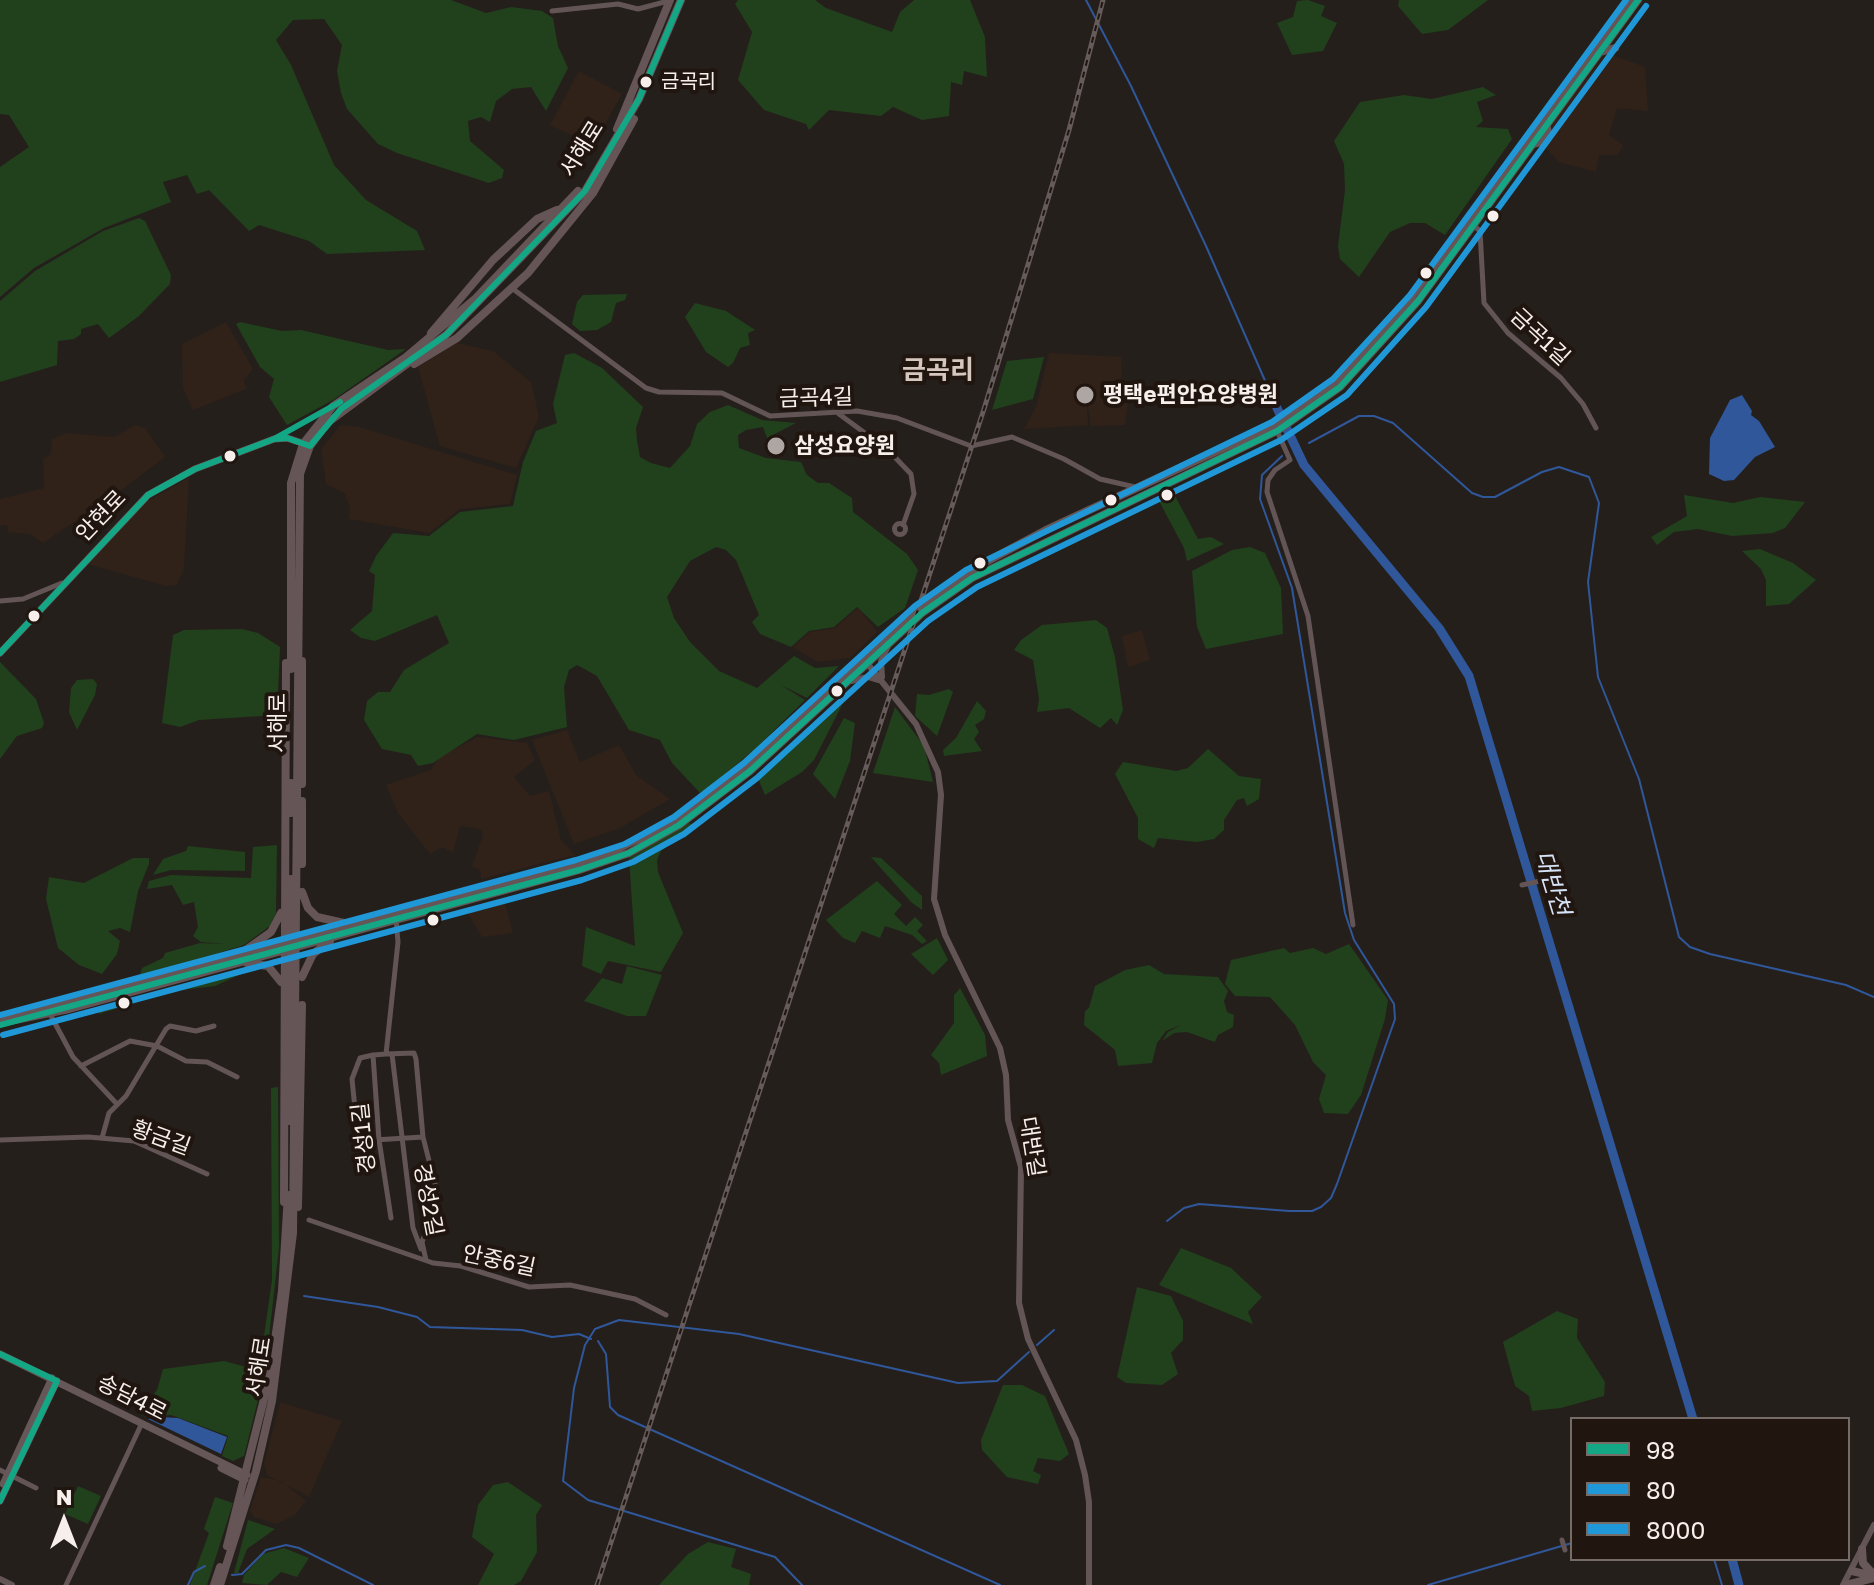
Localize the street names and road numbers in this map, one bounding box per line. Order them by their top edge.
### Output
street label: 서해로 [555,116,609,182]
street label: 금곡1길 [1505,303,1575,371]
street label: 금곡4길 [778,384,854,412]
street label: 안현로 [70,485,132,547]
street label: 서해로 [265,693,291,753]
street label: 경성1길 [347,1101,381,1175]
street label: 황금길 [128,1115,194,1161]
street label: 대반길 [1014,1115,1050,1179]
street label: 경성2길 [408,1161,448,1239]
street label: 안중6길 [460,1240,538,1282]
street label: 서해로 [241,1335,277,1399]
street label: 송담4로 [93,1369,171,1427]

